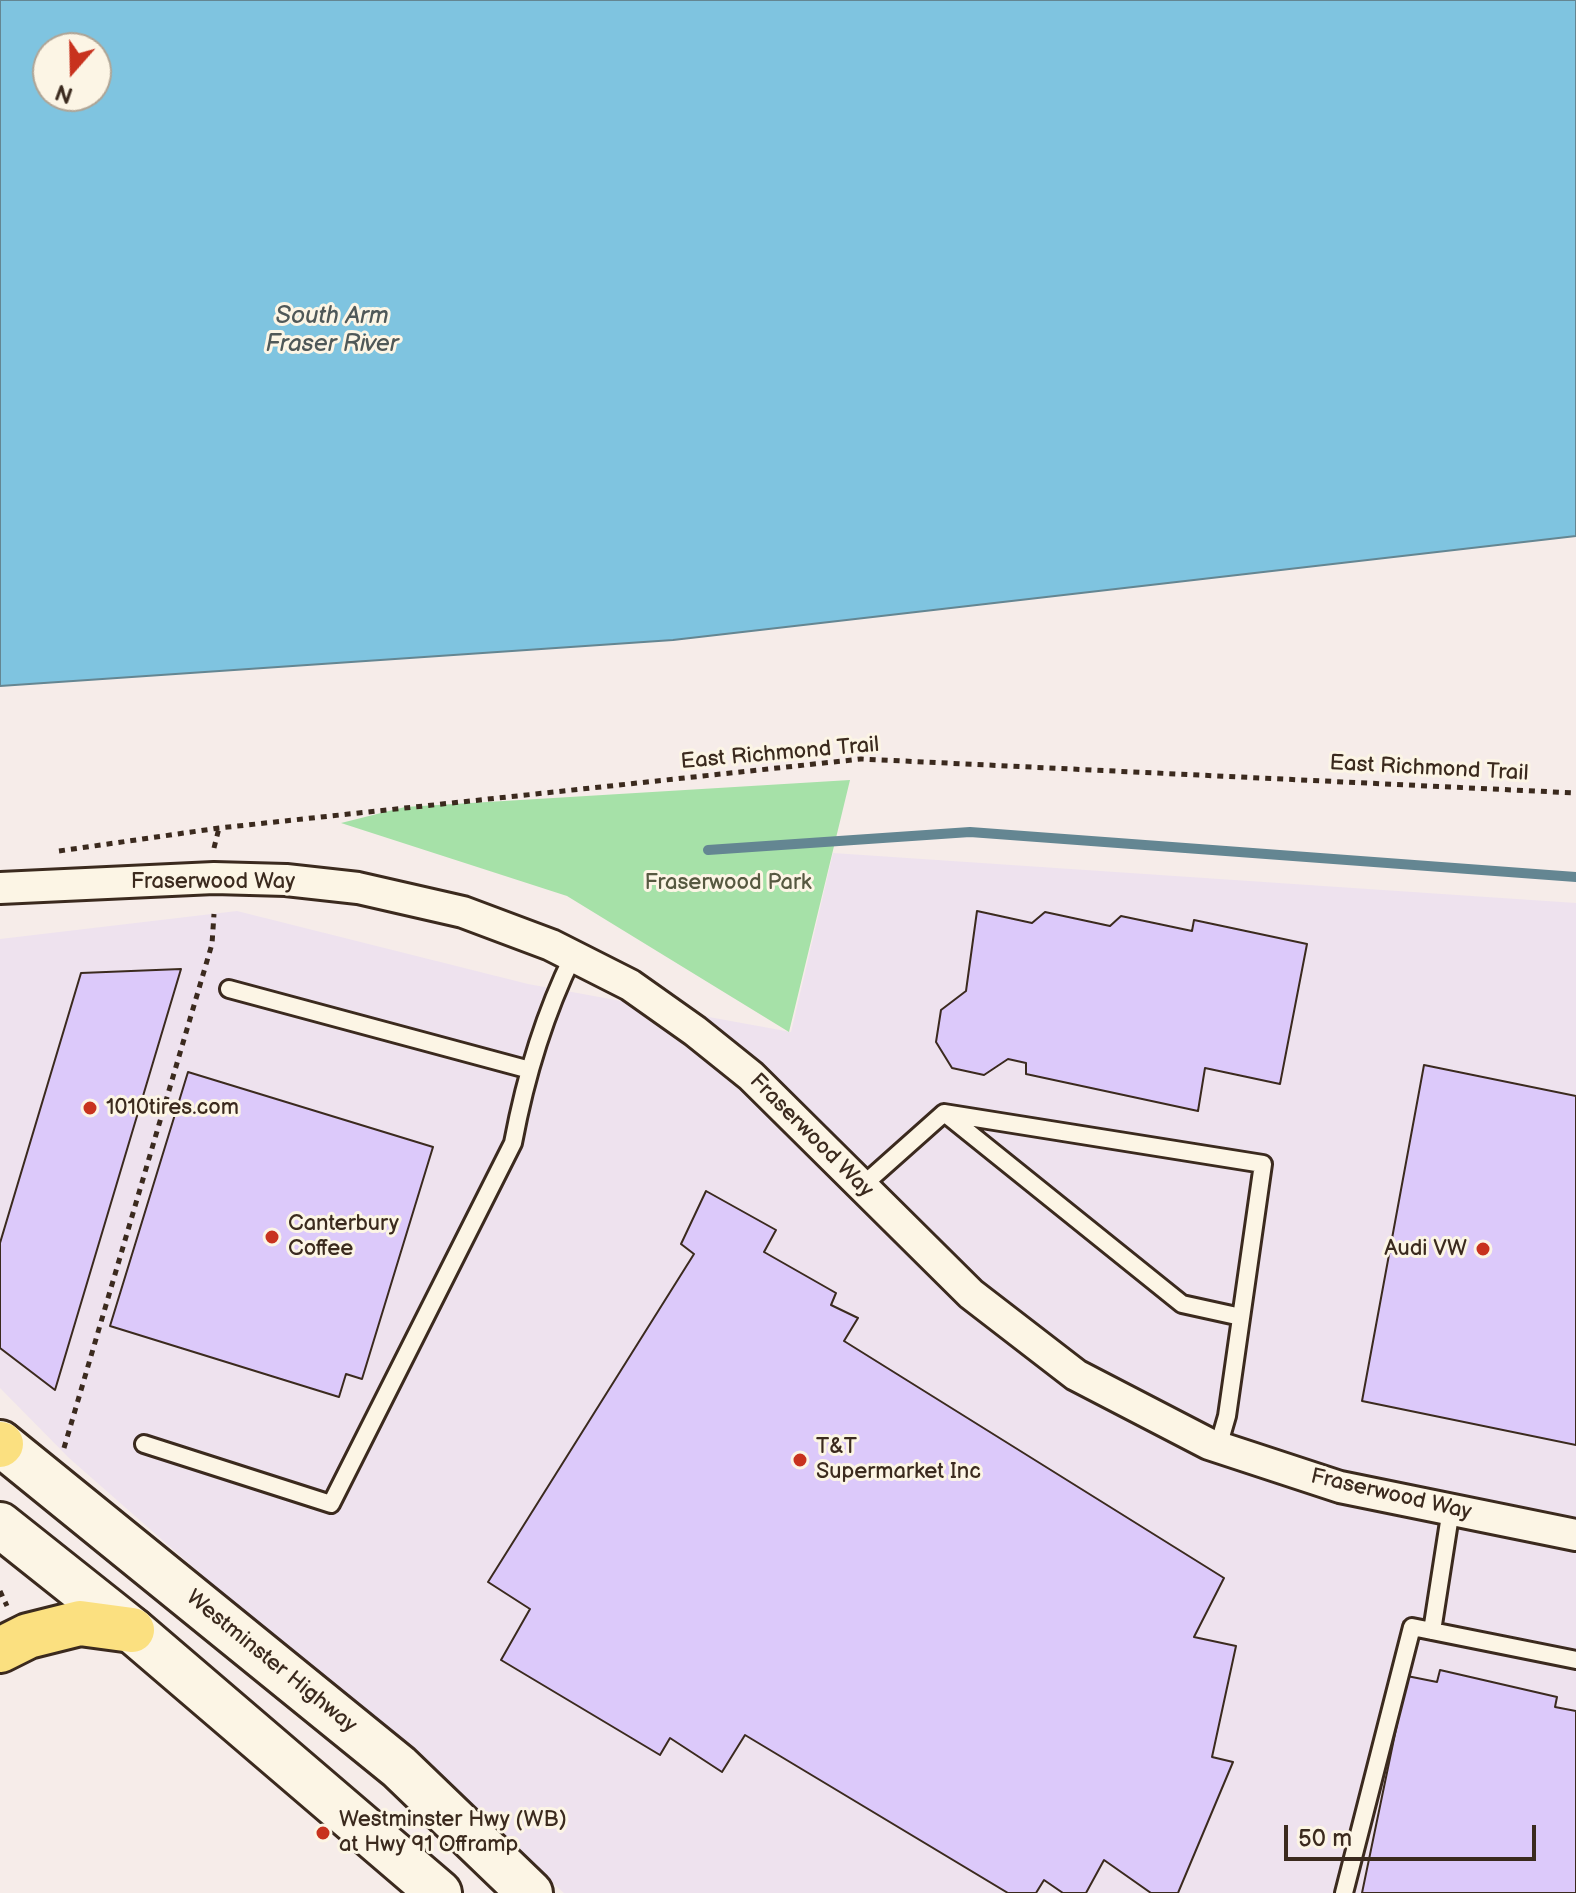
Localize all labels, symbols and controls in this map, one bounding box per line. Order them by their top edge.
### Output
north arrow [32,32,112,112]
text: N [52,78,77,109]
water label: South Arm Fraser River [265,303,399,359]
street label: East Richmond Trail [680,732,880,776]
street label: East Richmond Trail [1329,751,1529,787]
street label: Fraserwood Way [131,869,295,895]
park label: Fraserwood Park [644,870,812,896]
street label: Fraserwood Way [744,1069,878,1203]
place label: 1010tires.com [106,1095,239,1121]
marker: 1010tires.com [81,1099,99,1117]
place label: Canterbury Coffee [288,1211,399,1262]
marker: Canterbury Coffee [263,1228,281,1246]
place label: Audi VW [1384,1236,1467,1262]
marker: Audi VW [1474,1240,1492,1258]
place label: T&T Supermarket Inc [816,1434,981,1486]
marker: T&T Supermarket Inc [791,1451,809,1469]
street label: Fraserwood Way [1308,1464,1474,1526]
street label: Westminster Highway [180,1585,362,1739]
place label: Westminster Hwy (WB) at Hwy 91 Offramp [339,1807,567,1858]
scale bar [1288,1809,1540,1859]
marker: Westminster Hwy (WB) at Hwy 91 Offramp [314,1824,332,1842]
text: 50 m [1298,1824,1352,1853]

